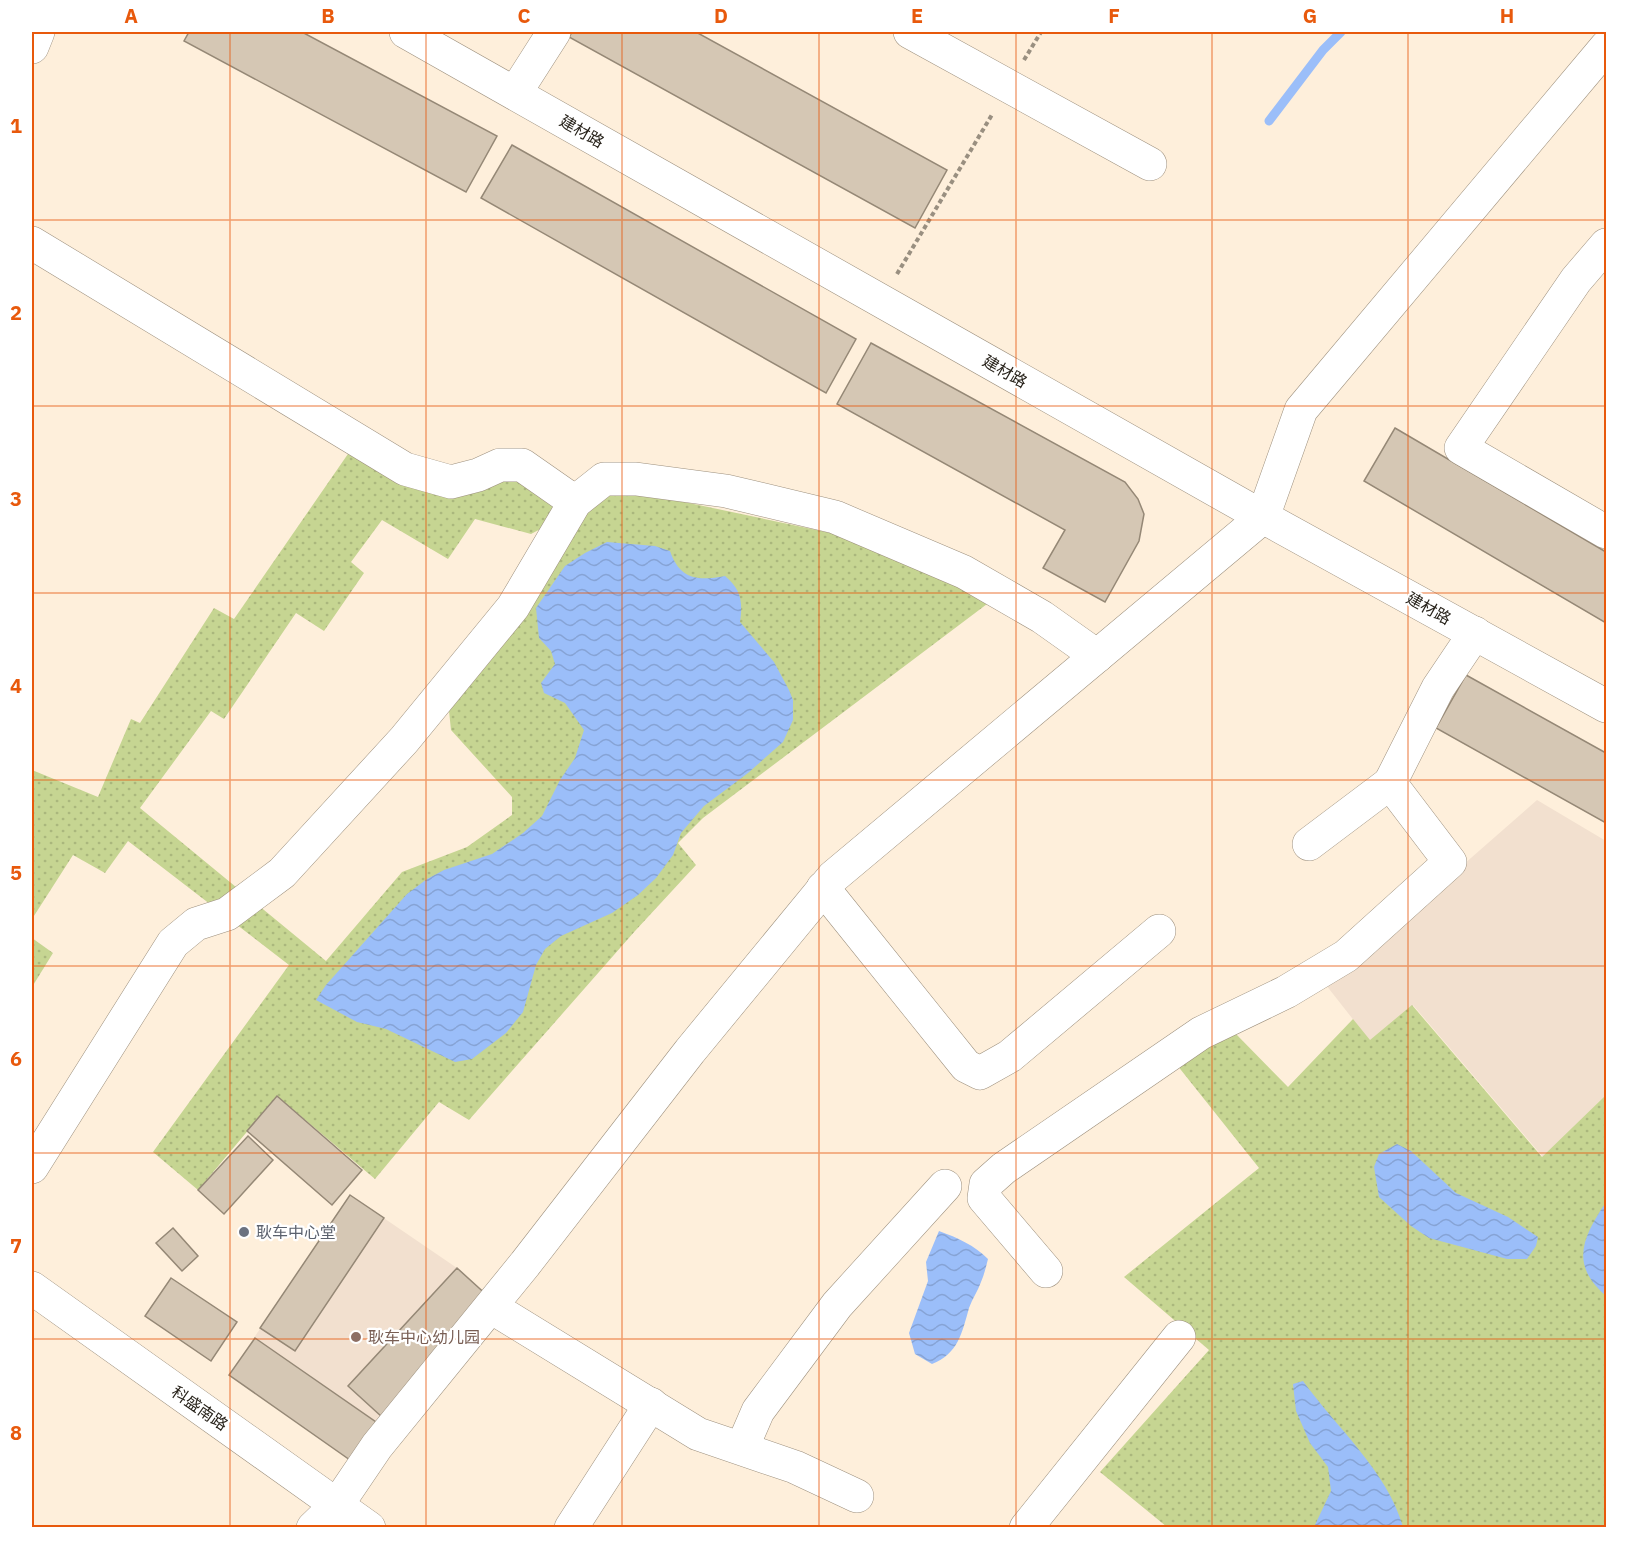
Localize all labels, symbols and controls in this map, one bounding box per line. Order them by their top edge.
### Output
text: A [124,2,138,29]
text: B [321,2,335,29]
text: C [517,2,531,29]
text: D [714,2,728,29]
text: E [911,2,923,29]
text: F [1108,2,1120,29]
text: G [1303,2,1317,29]
text: H [1500,2,1514,29]
street label: 建材路 [556,110,608,152]
text: 1 [10,112,22,139]
text: 2 [10,299,22,326]
street label: 建材路 [979,350,1031,392]
text: 3 [10,485,22,512]
street label: 建材路 [1403,588,1455,628]
text: 4 [10,672,22,699]
text: 5 [10,859,22,886]
text: 6 [10,1045,22,1072]
place label: 耿车中心堂 [256,1222,336,1242]
marker: 耿车中心堂 [237,1225,251,1239]
text: 7 [10,1232,22,1259]
place label: 耿车中心幼儿园 [368,1327,480,1347]
marker: 耿车中心幼儿园 [349,1330,363,1344]
street label: 科盛南路 [168,1381,232,1435]
text: 8 [10,1419,22,1446]

